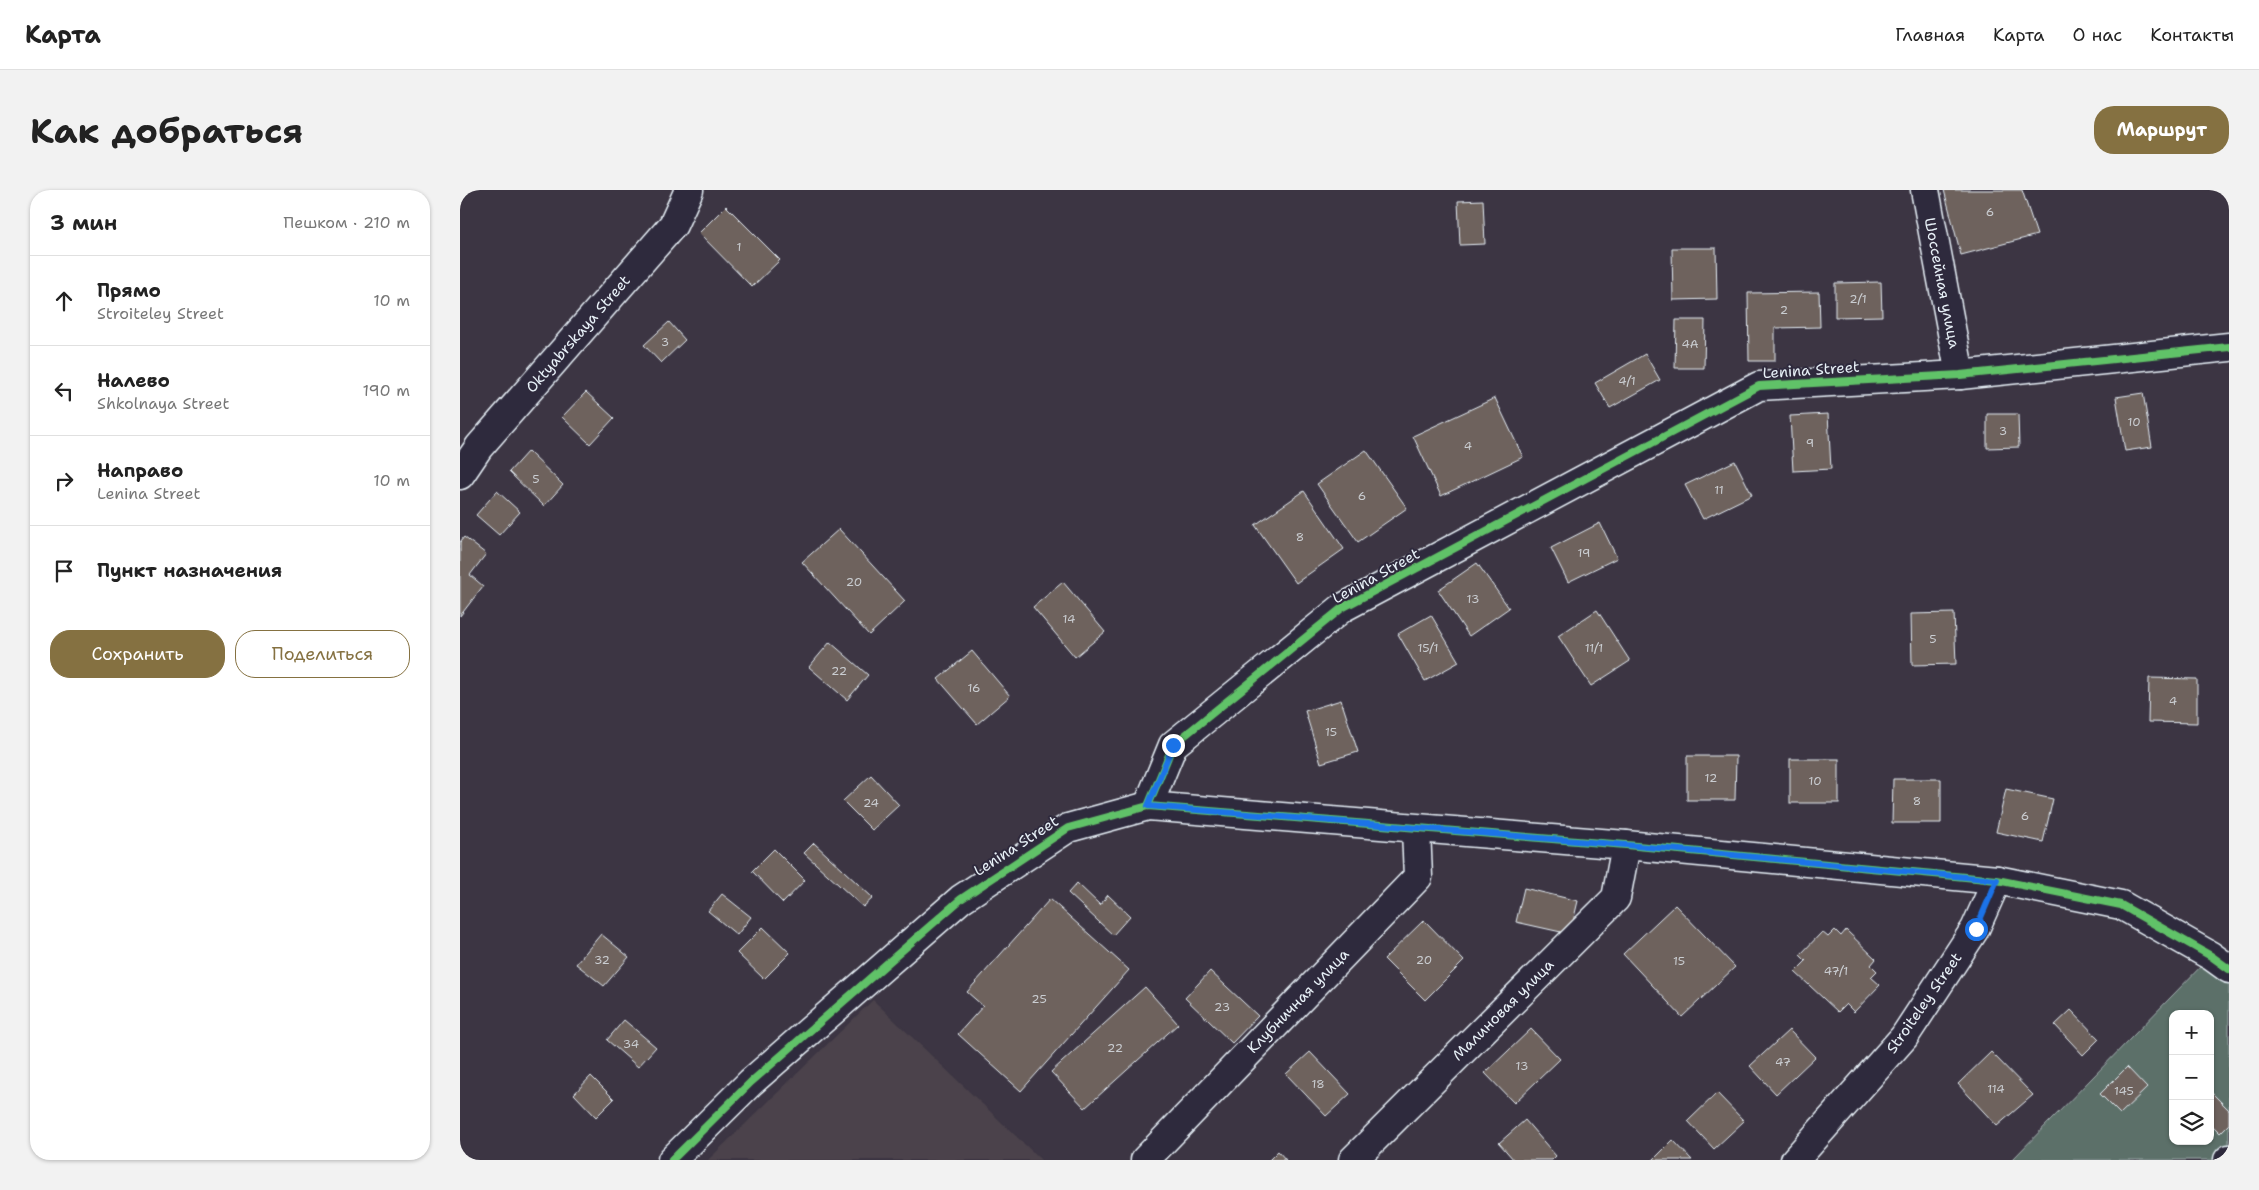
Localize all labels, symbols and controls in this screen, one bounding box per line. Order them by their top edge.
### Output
text: Карта [25,19,101,51]
text: Главная [1895,23,1965,47]
text: Карта [1993,23,2045,47]
text: О нас [2073,23,2122,47]
text: Контакты [2150,23,2234,47]
button: Маршрут [2094,106,2229,154]
text: Как добраться [30,107,303,154]
house number: 6 [1986,204,1994,220]
text: 3 мин [50,209,117,237]
text: Пешком · 210 m [284,212,410,233]
street label: Шоссейная улица [1920,216,1965,351]
house number: 1 [736,239,742,255]
street label: Oktyabrskaya Street [521,271,635,397]
text: Прямо [97,278,161,303]
icon: ahead [50,287,78,315]
text: 10 m [373,290,410,311]
house number: 2/1 [1849,291,1867,307]
house number: 2 [1780,302,1788,318]
text: Stroiteley Street [97,303,224,324]
house number: 3 [661,334,669,350]
house number: 4А [1681,336,1699,352]
street label: Lenina Street [1762,357,1860,383]
text: Налево [97,368,170,393]
house number: 4/1 [1618,373,1636,389]
icon: left [50,377,78,405]
text: 190 m [363,380,410,401]
text: Shkolnaya Street [97,393,230,414]
house number: 10 [2127,414,2141,430]
house number: 3 [1999,423,2007,439]
house number: 9 [1806,435,1814,451]
house number: 4 [1464,438,1472,454]
text: Направо [97,458,183,483]
icon: right [50,467,78,495]
text: 10 m [373,470,410,491]
house number: 5 [532,471,540,487]
house number: 11 [1714,482,1724,498]
text: Lenina Street [97,483,200,504]
house number: 6 [1358,488,1366,504]
house number: 8 [1296,529,1304,545]
street label: Lenina Street [1329,544,1423,608]
house number: 19 [1578,545,1590,561]
icon: arrive [50,557,78,585]
text: Пункт назначения [97,558,282,583]
house number: 20 [846,574,862,590]
house number: 13 [1467,591,1479,607]
house number: 14 [1063,611,1075,627]
button: Сохранить [50,630,225,678]
button: Поделиться [235,630,410,678]
house number: 5 [1929,631,1937,647]
house number: 15/1 [1417,640,1439,656]
house number: 11/1 [1585,640,1603,656]
house number: 22 [831,663,847,679]
house number: 16 [967,680,981,696]
house number: 4 [2169,693,2177,709]
house number: 15 [1325,724,1337,740]
route end [1162,734,1185,757]
house number: 12 [1705,770,1717,786]
house number: 10 [1808,773,1822,789]
house number: 8 [1913,793,1921,809]
house number: 24 [863,795,879,811]
house number: 6 [2021,808,2029,824]
street label: Lenina Street [970,811,1062,881]
route start [1965,918,1988,941]
street label: Клубничная улица [1243,944,1354,1058]
street label: Stroiteley Street [1882,949,1966,1057]
house number: 32 [594,952,610,968]
house number: 20 [1416,952,1432,968]
house number: 15 [1673,953,1685,969]
street label: Малиновая улица [1448,954,1559,1065]
house number: 47/1 [1824,963,1848,979]
house number: 25 [1031,991,1047,1007]
house number: 23 [1214,999,1230,1015]
map controls [2169,1010,2214,1145]
button: + [2169,1010,2214,1055]
house number: 34 [623,1036,639,1052]
house number: 22 [1107,1040,1123,1056]
house number: 47 [1775,1054,1791,1070]
button: − [2169,1055,2214,1100]
house number: 13 [1516,1058,1528,1074]
house number: 18 [1311,1076,1325,1092]
house number: 114 [1987,1081,2005,1097]
house number: 145 [2114,1083,2134,1099]
button: layers [2169,1100,2214,1145]

